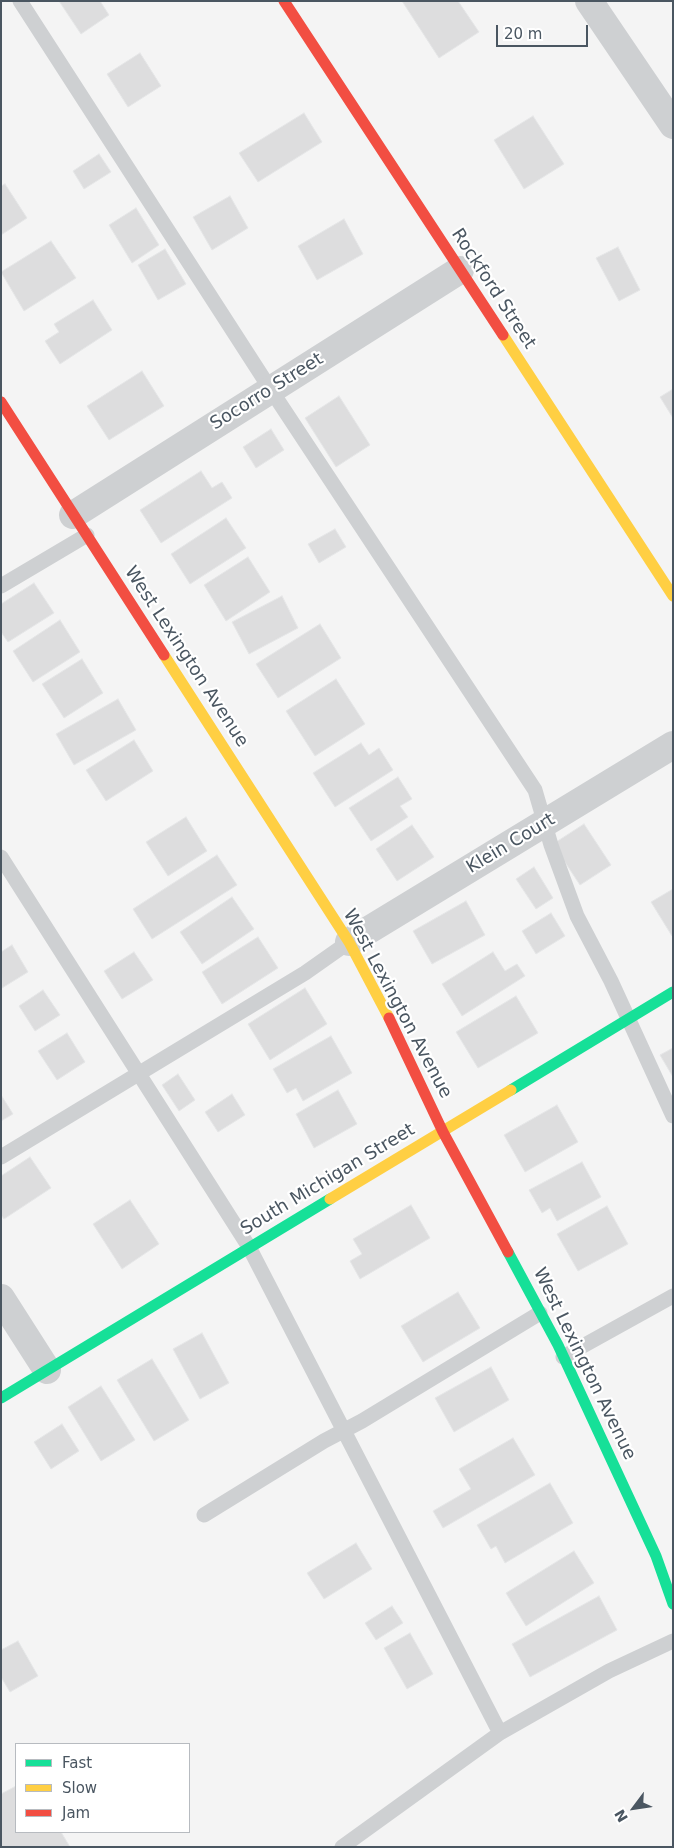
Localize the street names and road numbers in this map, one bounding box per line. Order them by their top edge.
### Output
street label: Rockford Street [446,225,540,353]
street label: Socorro Street [207,349,327,435]
street label: West Lexington Avenue [119,563,253,751]
street label: Klein Court [463,809,559,879]
street label: West Lexington Avenue [338,906,456,1102]
street label: South Michigan Street [237,1119,419,1241]
street label: West Lexington Avenue [528,1264,640,1464]

